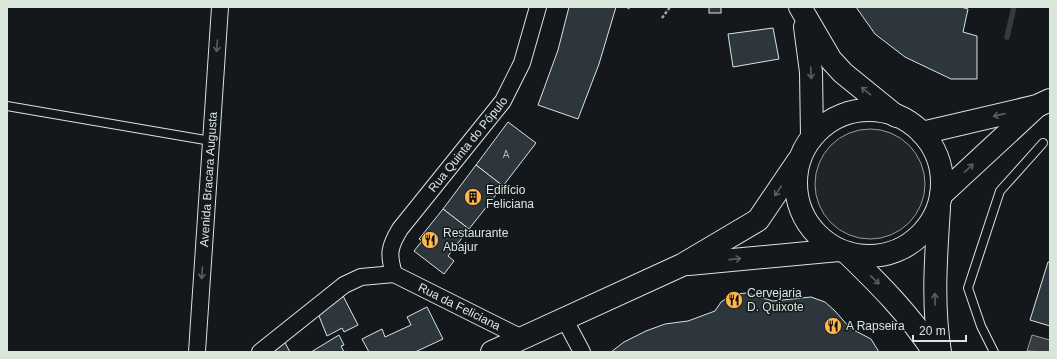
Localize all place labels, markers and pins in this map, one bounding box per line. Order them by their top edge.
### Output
place label: Edifício Feliciana [486,183,534,211]
building icon: Edifício Feliciana [463,187,483,207]
place label: Restaurante Abajur [443,226,509,254]
restaurant icon: Restaurante Abajur [420,230,440,250]
place label: Cervejaria D. Quixote [747,286,804,314]
restaurant icon: Cervejaria D. Quixote [724,290,744,310]
restaurant icon: A Rapseira [823,316,843,336]
place label: A Rapseira [846,319,905,333]

